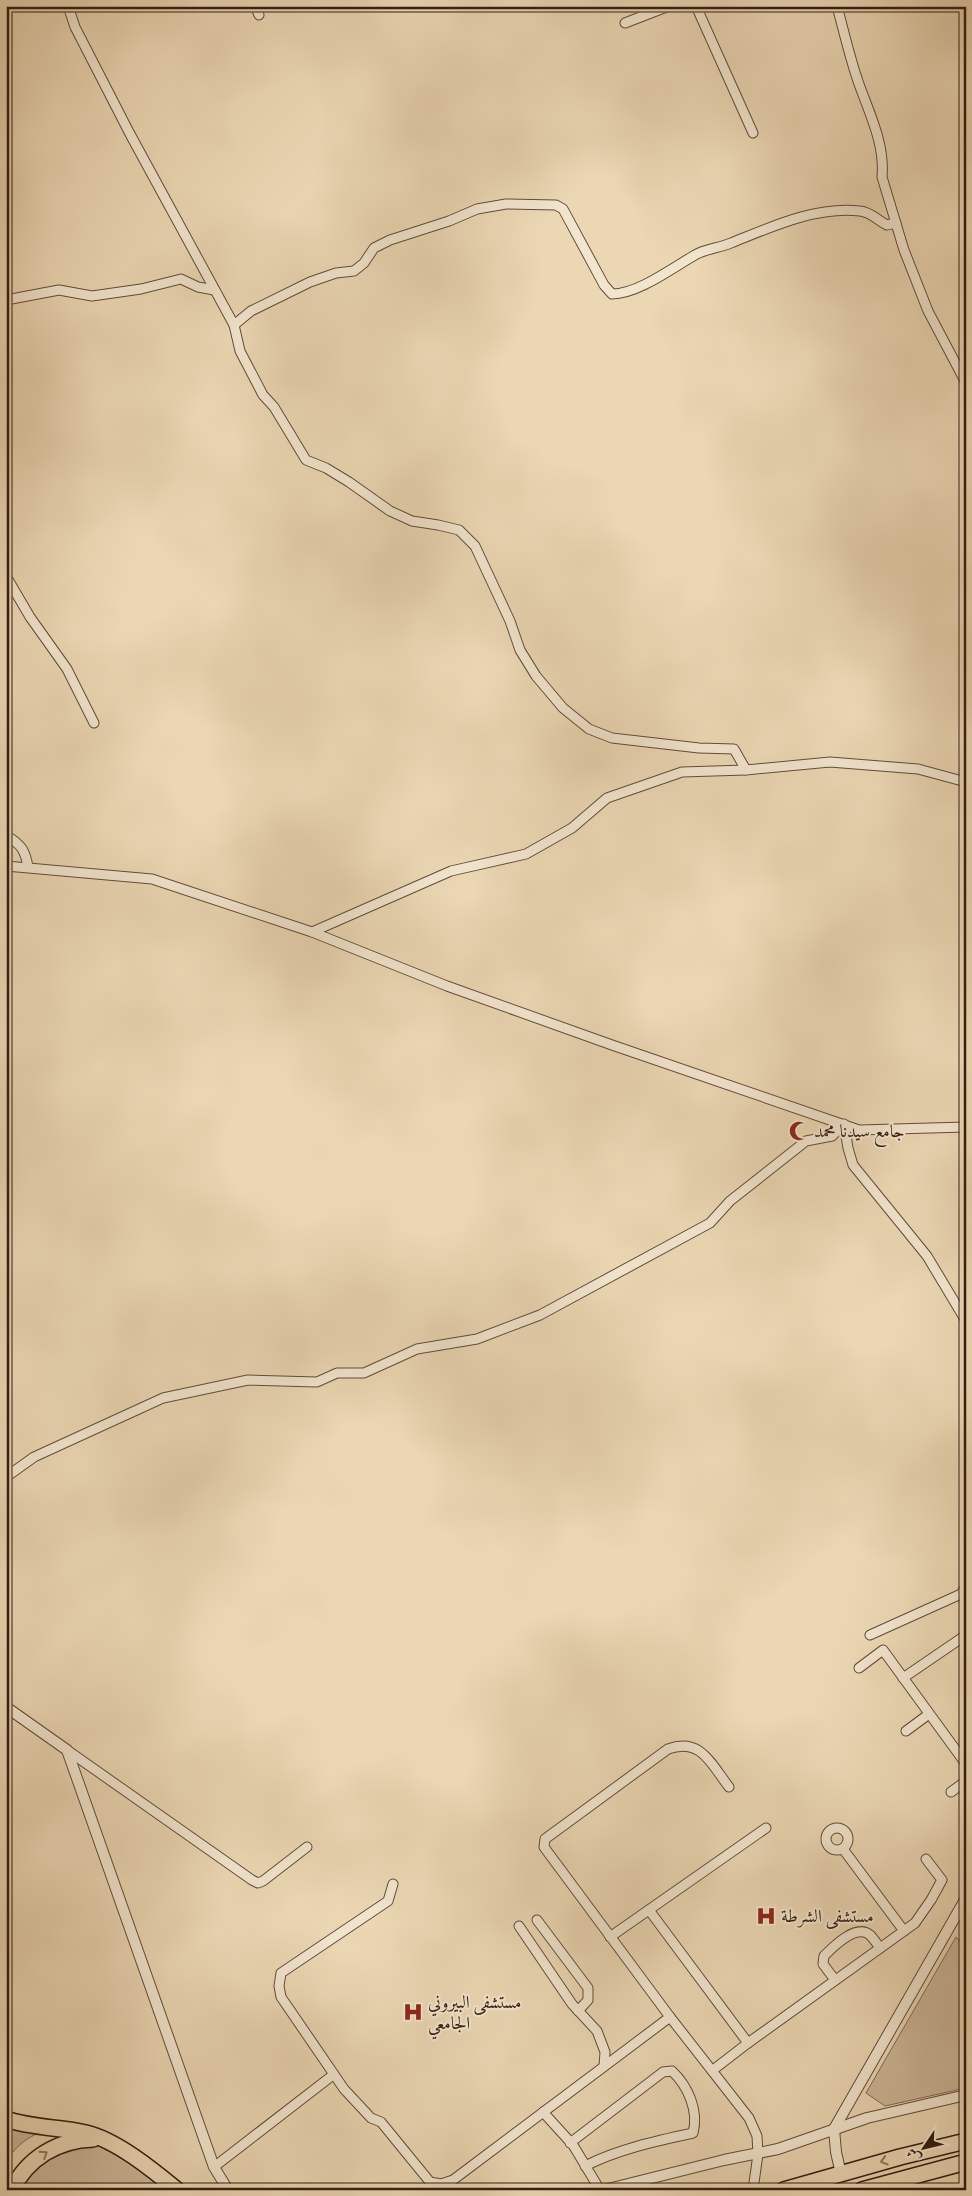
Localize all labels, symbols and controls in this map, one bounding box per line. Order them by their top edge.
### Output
mosque icon: جامع سيدنا محمد [788,1120,810,1142]
place label: جامع سيدنا محمد [814,1120,905,1147]
hospital icon: مستشفى الشرطة [755,1905,777,1927]
place label: مستشفى الشرطة [781,1905,874,1929]
place label: مستشفى البيروني الجامعي [428,1991,522,2040]
hospital icon: مستشفى البيروني الجامعي [402,2001,424,2023]
north arrow [900,2124,950,2174]
text: ش [903,2145,925,2166]
one-way arrow [38,2151,47,2160]
one-way arrow [881,2156,889,2166]

